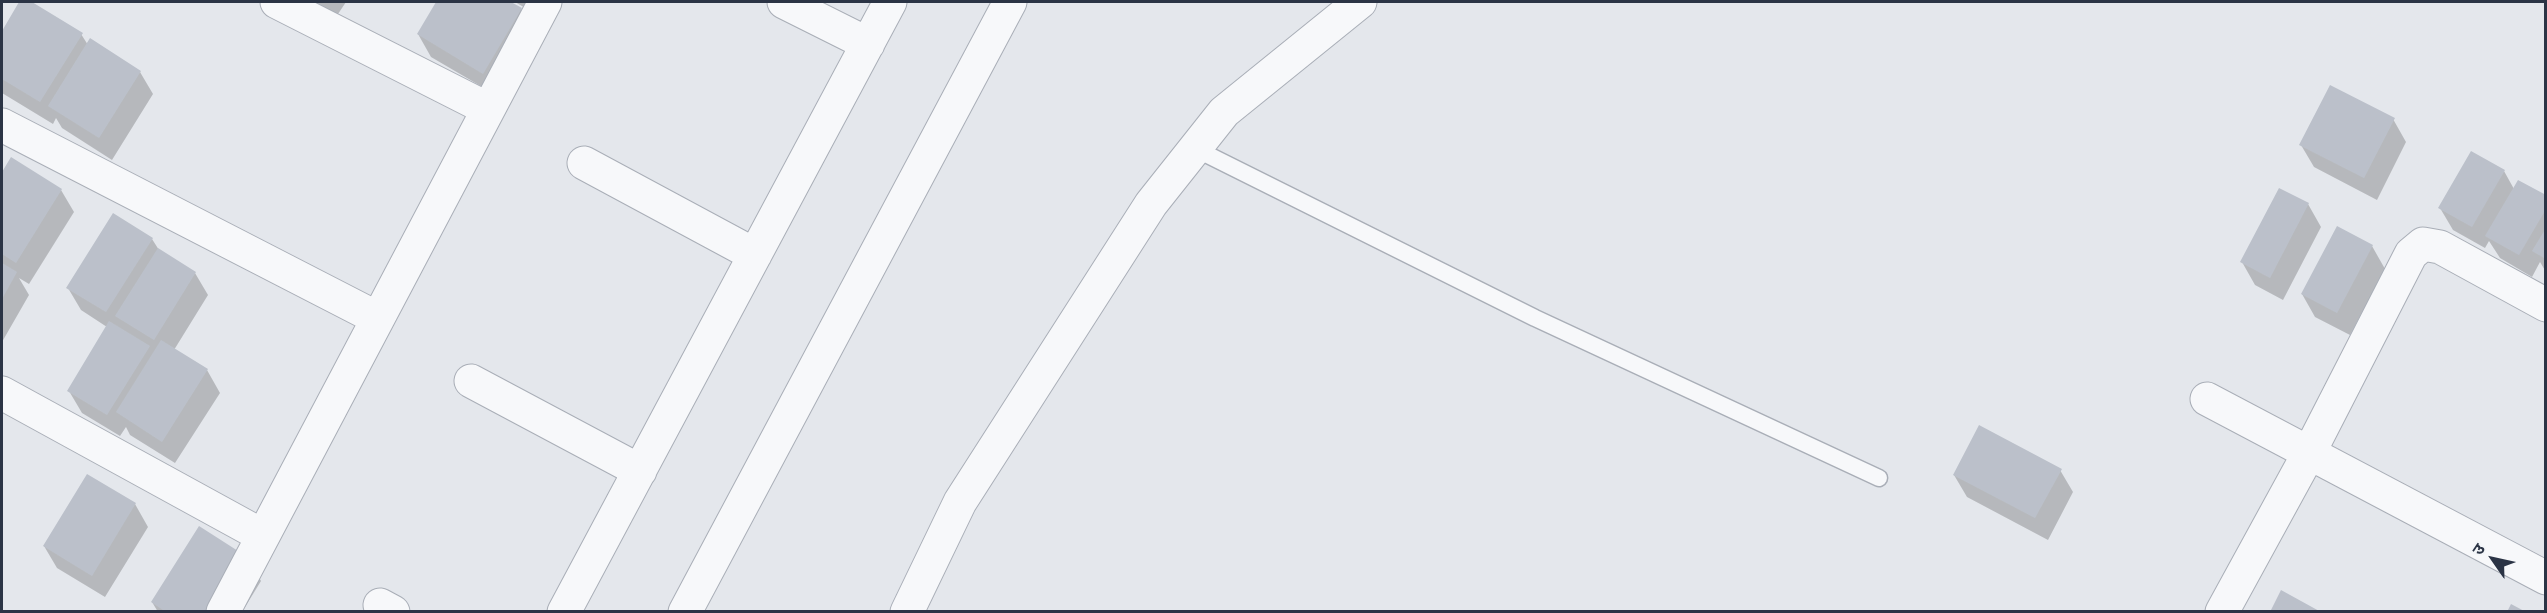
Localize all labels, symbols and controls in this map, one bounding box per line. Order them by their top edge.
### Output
north arrow [2463,529,2523,589]
text: उ [2466,539,2490,559]

